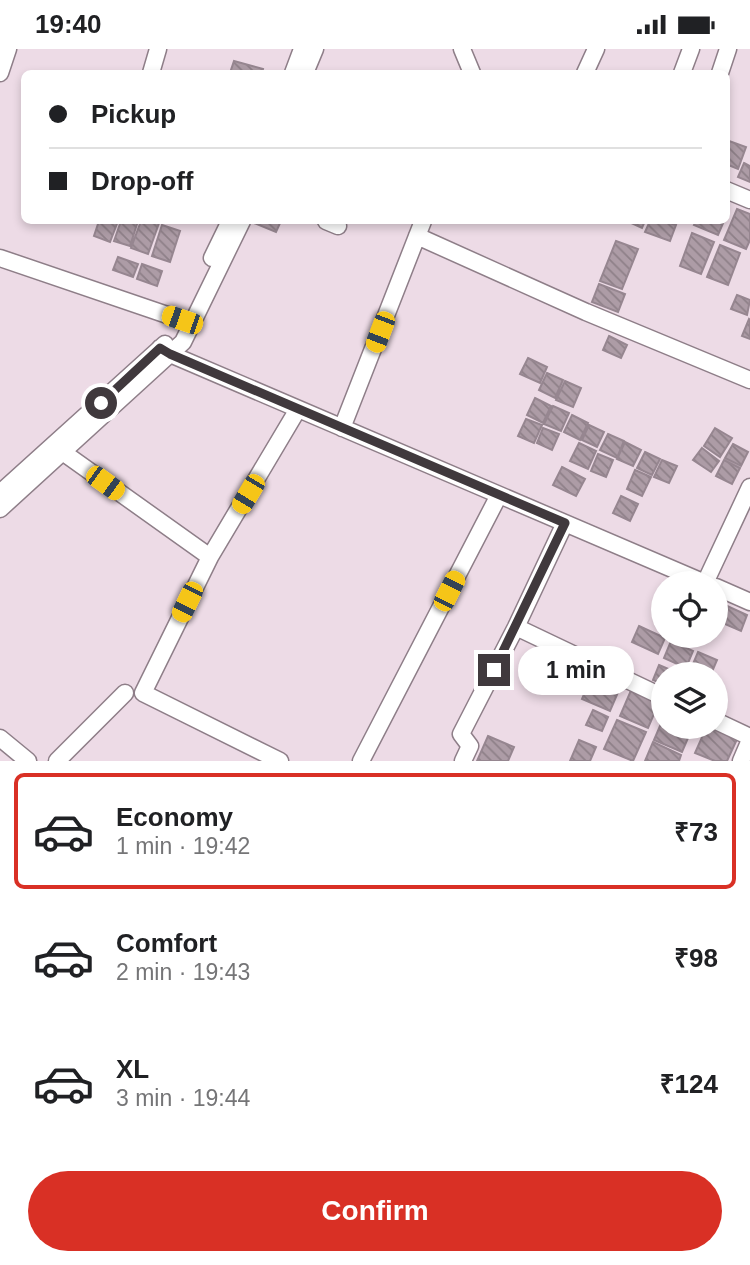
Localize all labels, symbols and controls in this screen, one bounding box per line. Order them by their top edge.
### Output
text: 19:40 [35,9,102,39]
text: Pickup [91,99,176,129]
text: Drop-off [91,166,194,196]
car [159,303,206,337]
car [363,309,398,355]
route start [85,387,117,419]
car [82,462,129,504]
car [229,471,268,517]
car [431,568,468,614]
map controls [651,571,728,739]
button: locate [651,571,728,648]
car [169,579,206,625]
callout: 1 min [518,645,634,695]
route end [478,654,510,686]
text: 1 min [546,657,606,683]
button: layers [651,662,728,739]
icon: car [32,800,95,863]
text: Economy [116,802,233,832]
text: ₹73 [674,817,718,847]
text: 1 min · 19:42 [116,833,250,859]
icon: car [32,926,95,989]
text: Comfort [116,928,217,958]
text: ₹98 [674,943,718,973]
text: 2 min · 19:43 [116,959,250,985]
icon: car [32,1052,95,1115]
text: XL [116,1054,149,1084]
text: ₹124 [660,1069,718,1099]
text: 3 min · 19:44 [116,1085,250,1111]
button: Confirm [28,1171,722,1251]

